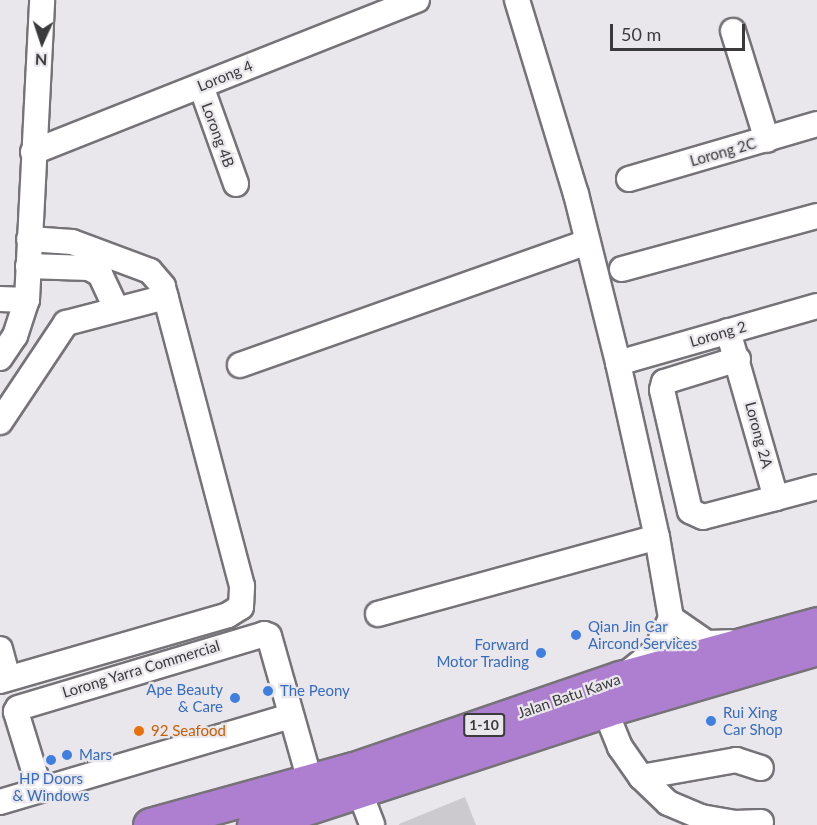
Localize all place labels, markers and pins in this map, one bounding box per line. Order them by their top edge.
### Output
place label: Qian Jin Car Aircond Services [588,617,697,652]
marker: Qian Jin Car Aircond Services [569,628,583,642]
place label: Forward Motor Trading [436,635,529,670]
marker: Forward Motor Trading [534,646,548,660]
place label: Ape Beauty & Care [146,680,223,715]
place label: The Peony [280,682,350,700]
marker: The Peony [261,684,275,698]
marker: Ape Beauty & Care [228,691,242,705]
place label: Rui Xing Car Shop [723,703,783,738]
marker: Rui Xing Car Shop [704,714,718,728]
place label: 92 Seafood [151,722,226,740]
marker: 92 Seafood [132,724,146,738]
place label: Mars [79,746,112,764]
marker: Mars [60,748,74,762]
marker: HP Doors & Windows [44,753,58,767]
place label: HP Doors & Windows [13,769,89,804]

